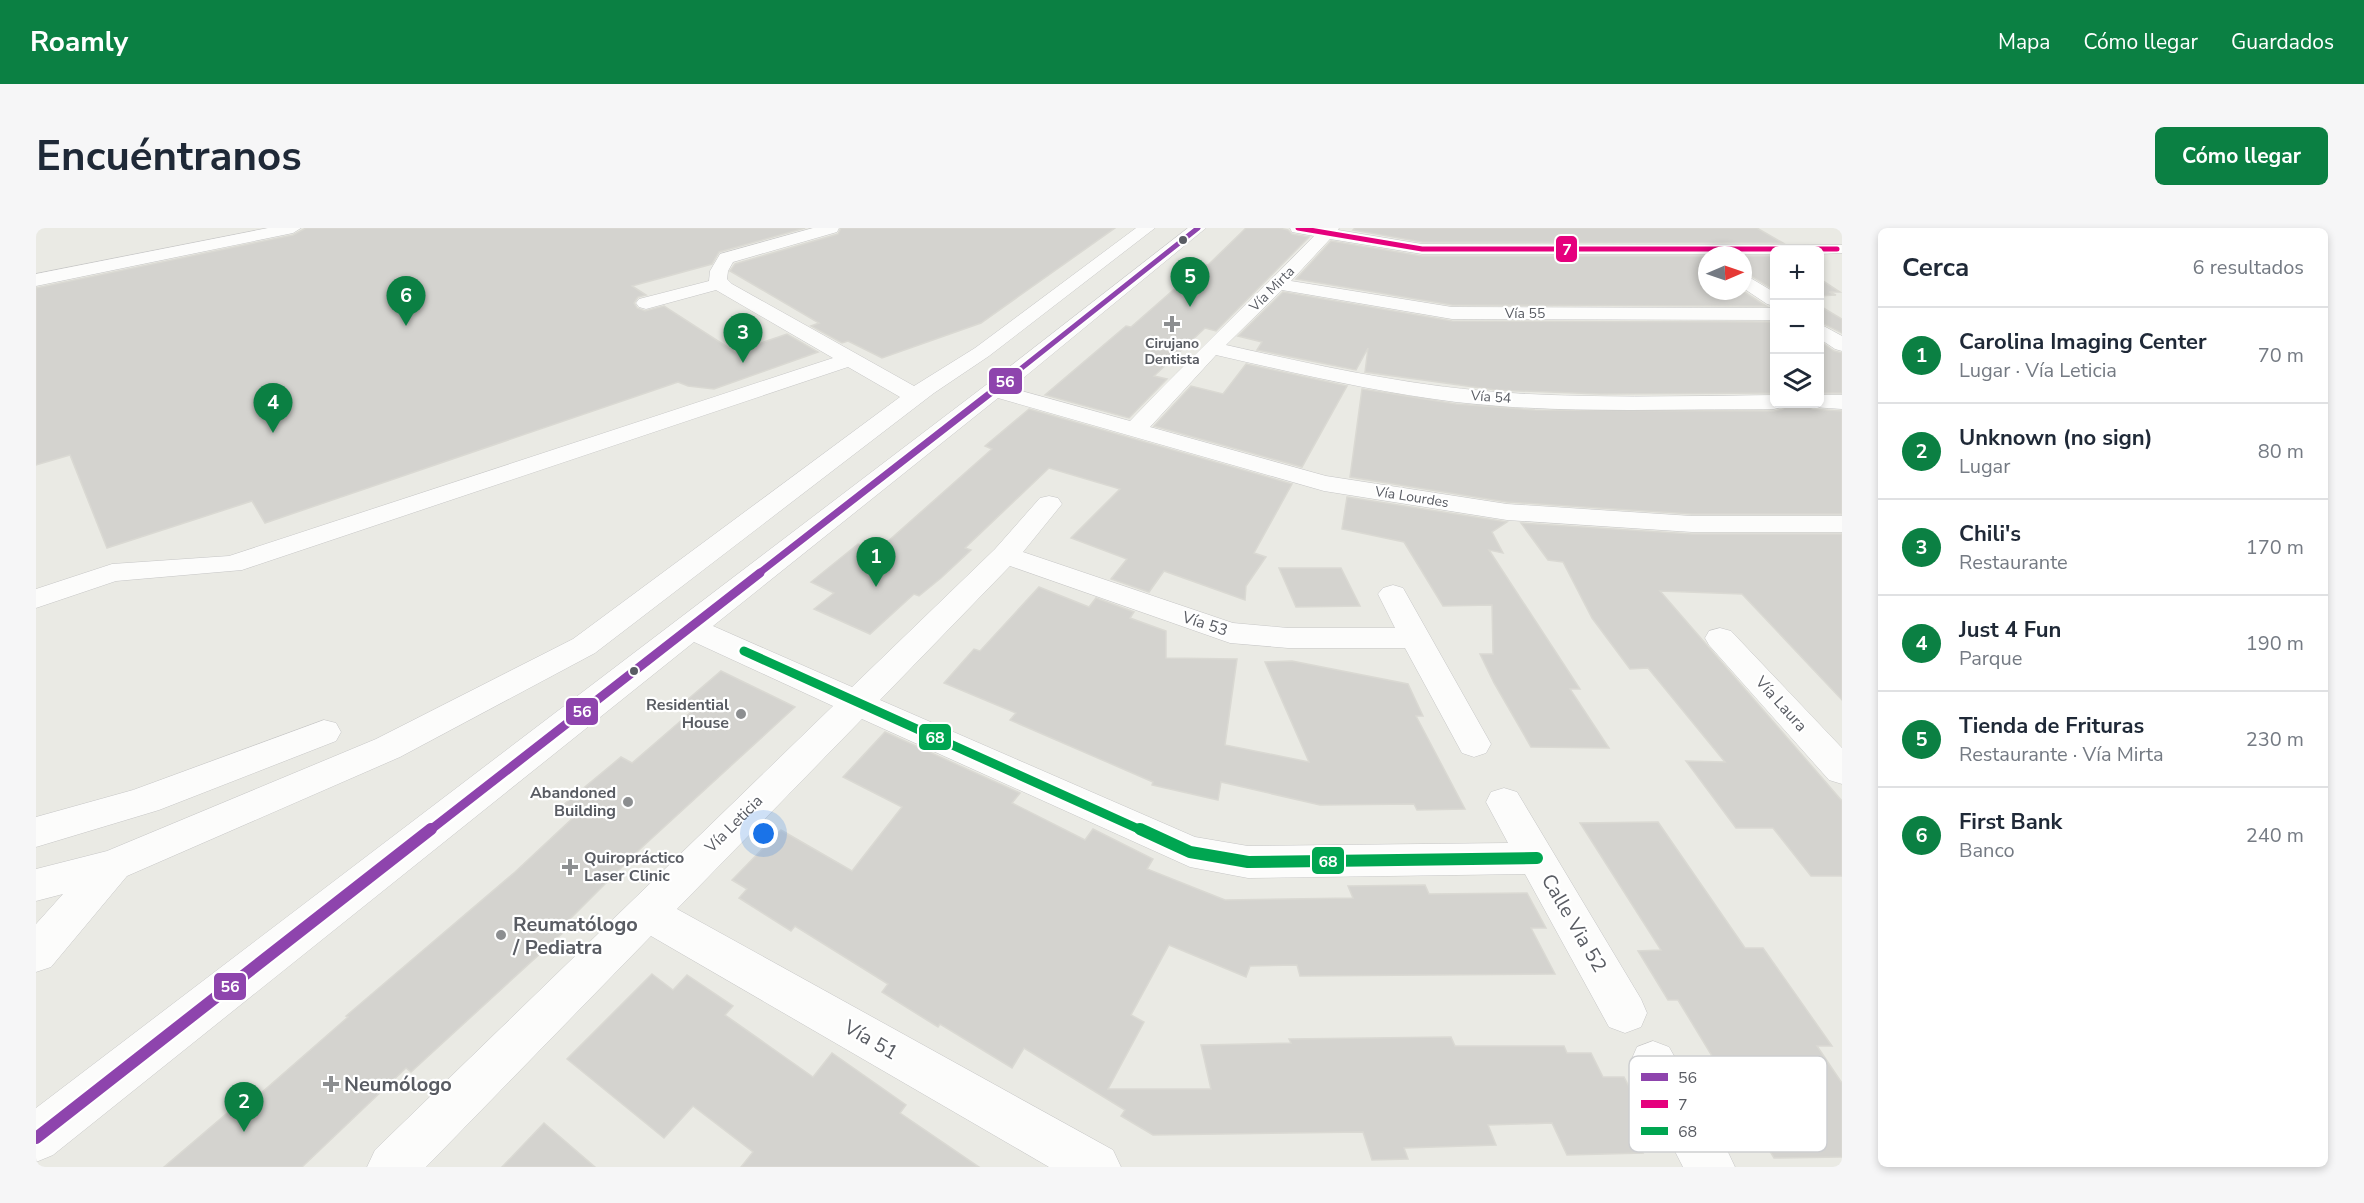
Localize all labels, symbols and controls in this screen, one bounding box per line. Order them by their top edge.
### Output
text: Roamly [30,23,128,61]
text: Mapa [1998,28,2050,56]
text: Cómo llegar [2083,28,2198,56]
text: Guardados [2231,28,2334,56]
button: Cómo llegar [2155,127,2328,185]
text: Encuéntranos [36,128,302,185]
unlabelled marker [1177,234,1189,246]
line badge: 7 [1555,235,1578,263]
text: 7 [1562,239,1572,261]
north arrow [1698,246,1752,300]
map controls [1770,246,1824,408]
button: + [1770,246,1824,300]
text: Cerca [1902,250,1969,285]
text: 6 resultados [2193,254,2304,281]
pin: 5 [1170,257,1210,307]
street label: Vía Mirta [1244,262,1299,317]
pin: 6 [386,276,425,326]
button: − [1770,300,1824,354]
street label: Vía 55 [1504,304,1545,323]
pin: 3 [724,314,762,363]
marker: Cirujano Dentista [1163,315,1181,333]
text: Carolina Imaging Center [1959,327,2207,357]
place label: Cirujano Dentista [1144,334,1200,369]
text: 1 [1916,342,1928,369]
text: 70 m [2258,342,2304,369]
button: layers [1770,354,1824,408]
text: Lugar · Vía Leticia [1959,357,2117,384]
line badge: 56 [988,367,1023,395]
text: 56 [995,371,1015,393]
pin: 4 [254,384,292,433]
street label: Vía 54 [1469,386,1512,408]
text: Unknown (no sign) [1959,423,2153,453]
text: 2 [1916,438,1928,465]
text: 80 m [2258,438,2304,465]
text: Lugar [1959,453,2010,480]
street label: Vía Lourdes [1373,482,1450,512]
text: Chili's [1959,519,2021,549]
text: 3 [1916,534,1928,561]
text: 170 m [2246,534,2304,561]
pin: 1 [856,538,896,587]
text: Restaurante [1959,549,2068,576]
street label: Vía 53 [1179,606,1231,642]
text: Just 4 Fun [1959,615,2061,645]
text: 4 [1916,630,1928,657]
text: 190 m [2246,630,2304,657]
text: Parque [1959,645,2022,672]
unlabelled marker [628,665,640,677]
street label: Vía Laura [1750,671,1812,736]
place label: Residential House [646,694,729,734]
line badge: 56 [565,697,599,726]
text: 56 [572,701,592,723]
marker: Residential House [734,707,748,721]
text: Tienda de Frituras [1959,711,2144,741]
line badge: 68 [918,723,952,751]
text: 5 [1916,726,1928,753]
text: 230 m [2246,726,2304,753]
text: 68 [925,727,945,749]
text: Restaurante · Vía Mirta [1959,741,2164,768]
place label: Abandoned Building [530,782,616,822]
street label: Vía Leticia [700,790,768,858]
marker: Abandoned Building [621,795,635,809]
text: First Bank [1959,807,2062,837]
your location [749,819,778,848]
text: 6 [1916,822,1928,849]
text: 240 m [2246,822,2304,849]
text: Banco [1959,837,2015,864]
line badge: 68 [1311,846,1345,875]
place label: Quiropráctico Laser Clinic [584,847,684,887]
text: 68 [1318,851,1338,873]
marker: Quiropráctico Laser Clinic [561,858,579,876]
street label: Calle Via 52 [1535,869,1613,977]
place label: Reumatólogo / Pediatra [512,911,638,961]
marker: Reumatólogo / Pediatra [494,928,508,942]
line badge: 56 [213,972,247,1001]
text: 56 [220,976,240,998]
street label: Vía 51 [838,1013,903,1066]
legend [1629,1056,1827,1152]
text: 56 [1678,1067,1697,1089]
place label: Neumólogo [344,1071,452,1098]
marker: Neumólogo [322,1075,340,1093]
pin: 2 [224,1082,264,1132]
text: 7 [1678,1094,1688,1116]
text: 68 [1678,1121,1697,1143]

